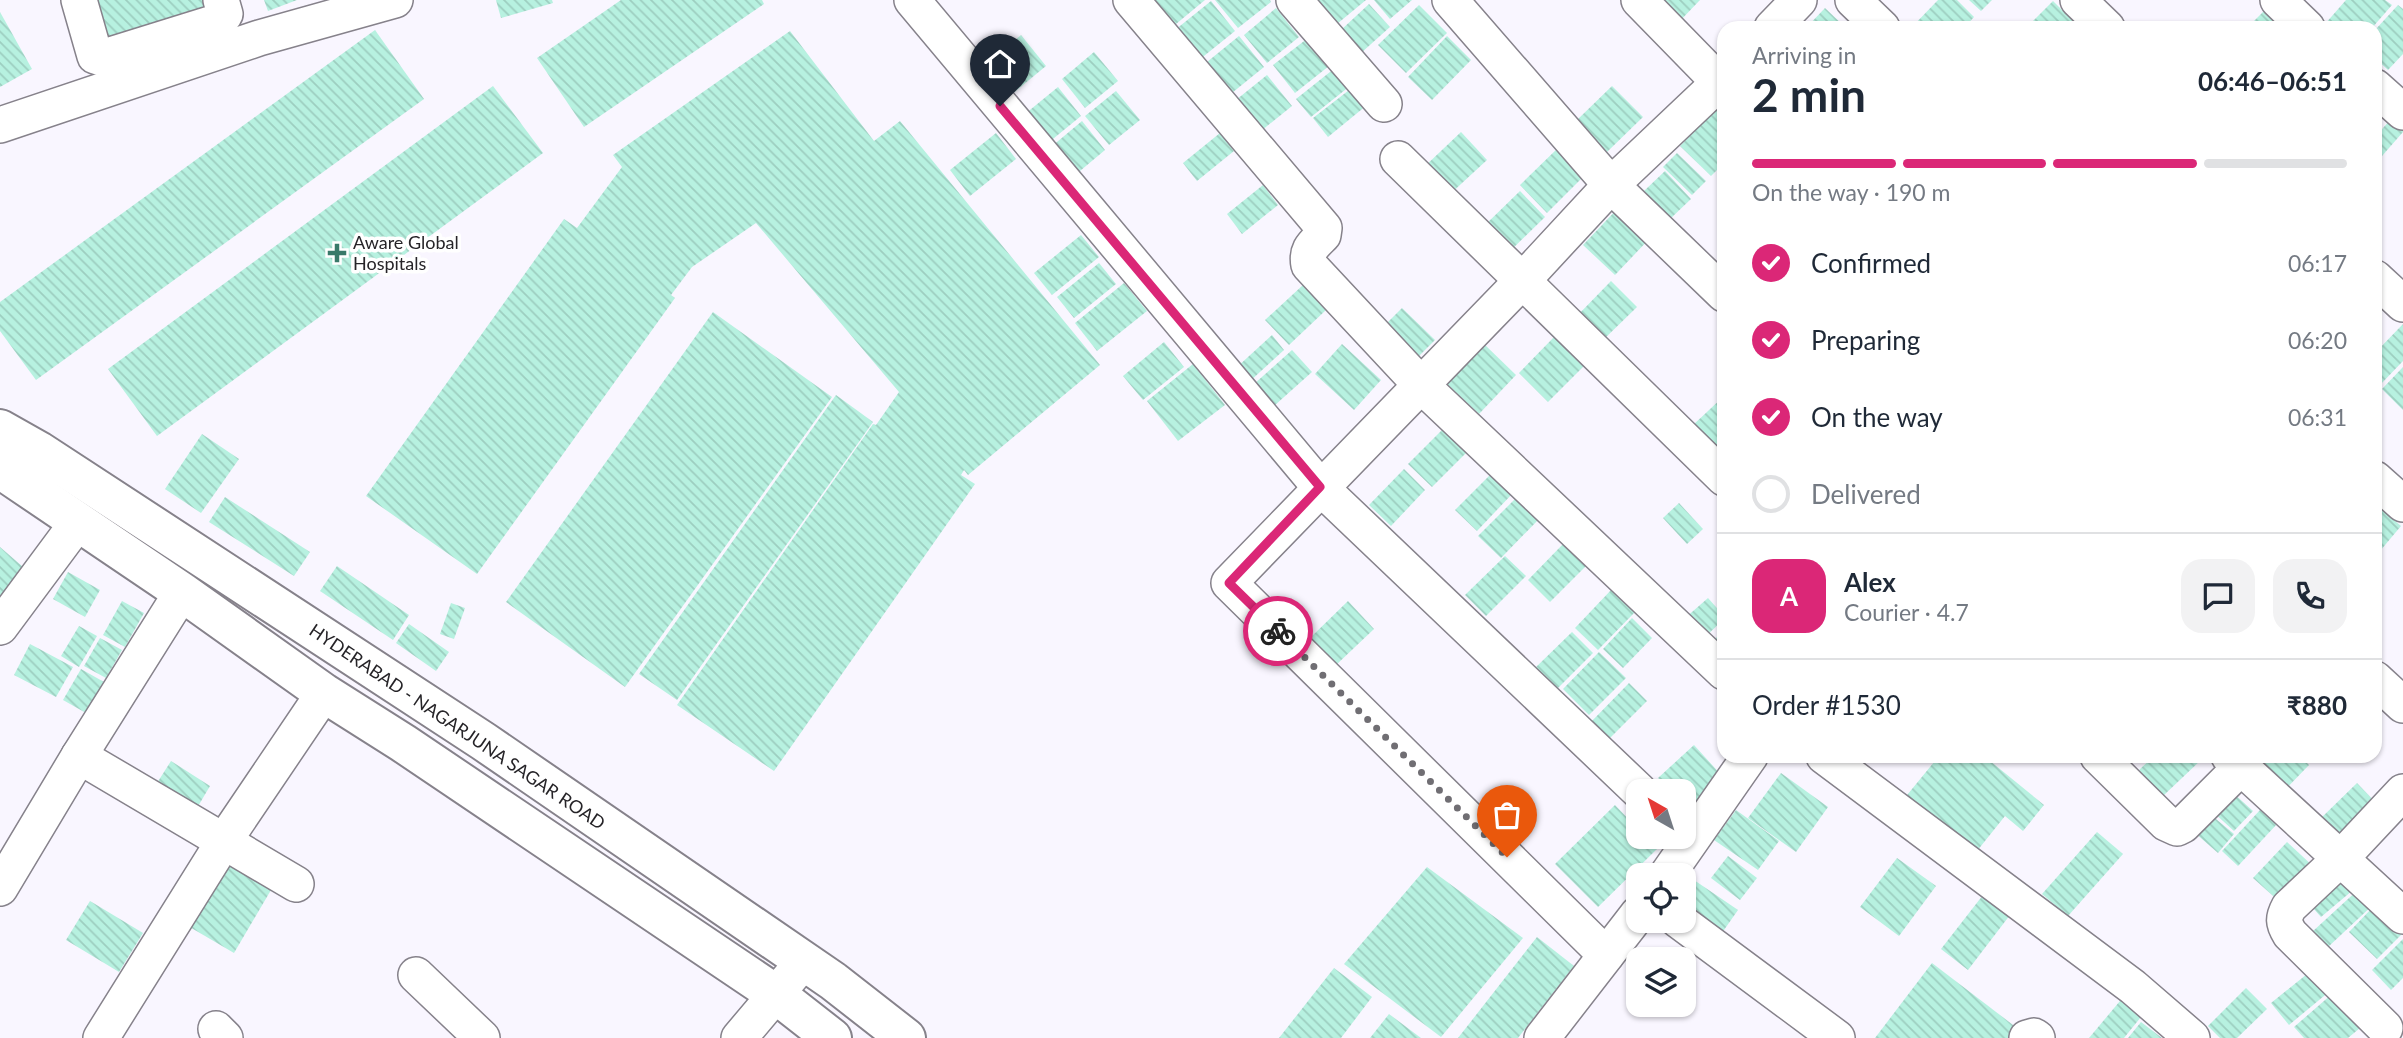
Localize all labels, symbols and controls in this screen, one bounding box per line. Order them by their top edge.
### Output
pin [970,34,1030,106]
text: Arriving in [1752,41,1856,69]
icon: home [981,45,1019,83]
text: 06:46–06:51 [2198,65,2347,97]
text: 2 min [1752,67,1866,122]
text: On the way · 190 m [1752,178,1951,206]
place label: Aware Global Hospitals [353,231,459,274]
marker: Aware Global Hospitals [327,243,347,263]
icon: check [1752,244,1790,282]
text: Confirmed [1811,247,1931,279]
text: 06:17 [2288,249,2347,277]
icon: check [1752,321,1790,359]
text: Preparing [1811,324,1920,356]
text: 06:20 [2288,326,2347,354]
icon: check [1752,398,1790,436]
text: On the way [1811,401,1943,433]
text: 06:31 [2288,403,2347,431]
text: Delivered [1811,478,1921,510]
button: chat [2181,559,2255,633]
button: phone [2273,559,2347,633]
text: Alex [1844,566,1896,598]
text: A [1780,580,1798,612]
courier [1243,596,1313,666]
text: Courier · 4.7 [1844,598,1969,626]
icon: bike [1259,612,1297,650]
street label: HYDERABAD - NAGARJUNA SAGAR ROAD [305,619,610,834]
text: Order #1530 [1752,689,1901,721]
text: ₹880 [2287,689,2347,721]
north arrow [1626,779,1696,849]
map controls [1626,779,1696,1017]
pin [1477,785,1537,857]
icon: bag [1488,796,1526,834]
button: locate [1626,863,1696,933]
button: layers [1626,947,1696,1017]

